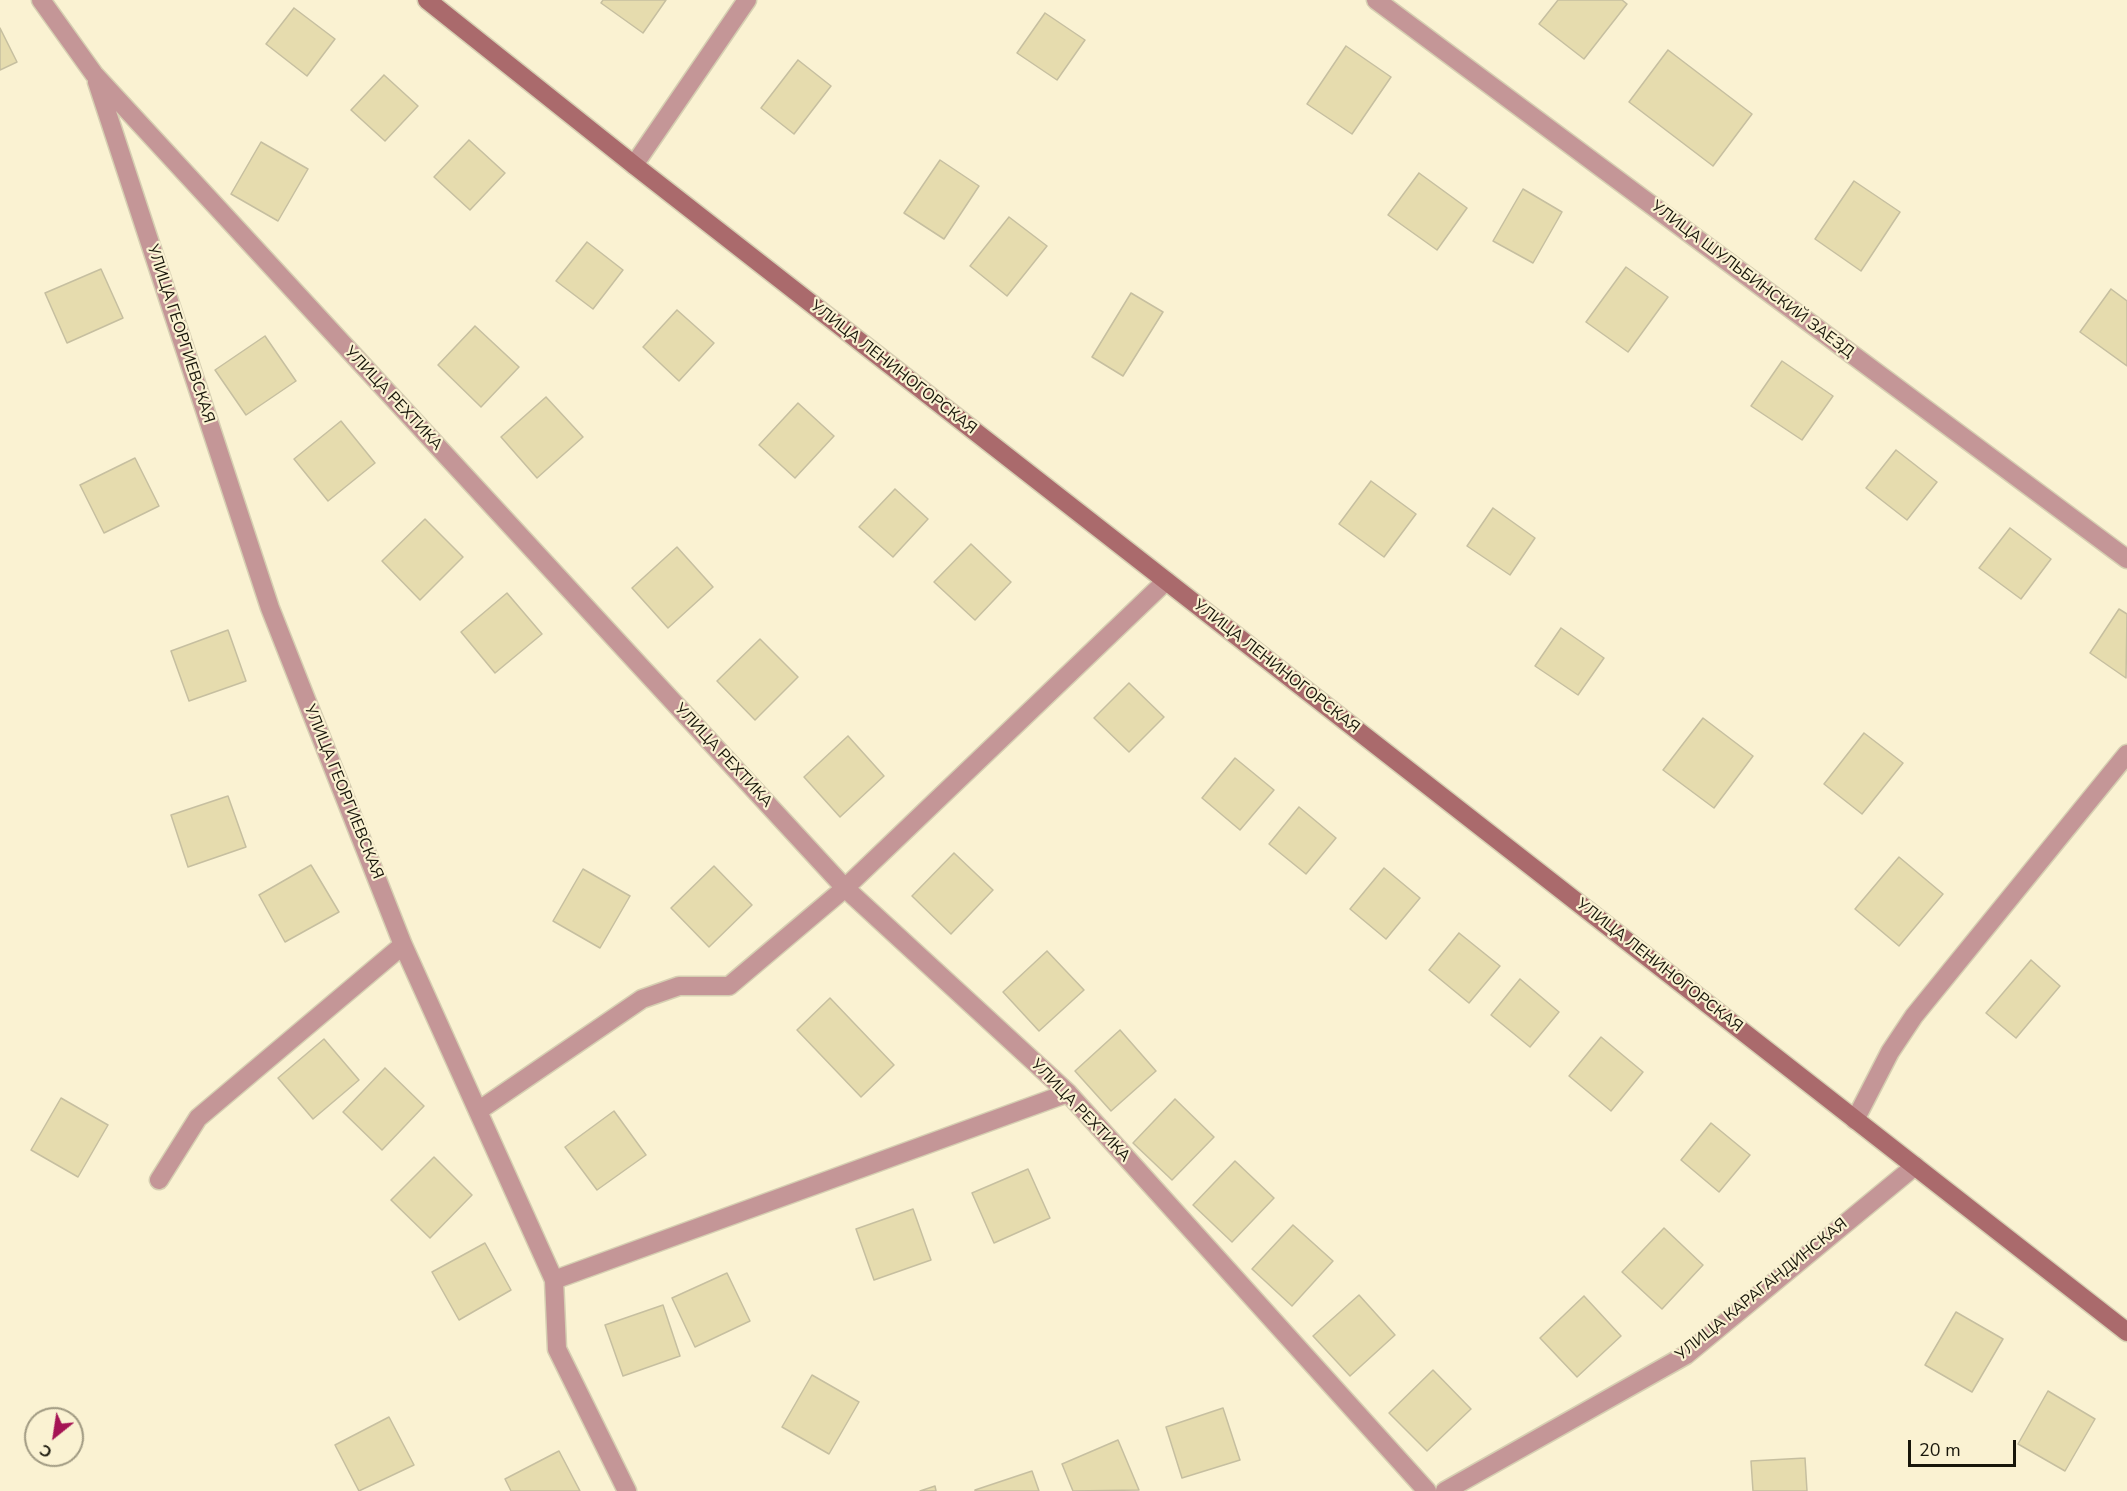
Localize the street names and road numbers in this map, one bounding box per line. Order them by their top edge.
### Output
street label: УЛИЦА ШУЛЬБИНСКИЙ ЗАЕЗД [1647,197,1857,363]
street label: УЛИЦА ГЕОРГИЕВСКАЯ [142,242,218,426]
street label: УЛИЦА ЛЕНИНОГОРСКАЯ [806,297,980,439]
street label: УЛИЦА РЕХТИКА [340,343,446,455]
street label: УЛИЦА ЛЕНИНОГОРСКАЯ [1189,596,1363,738]
street label: УЛИЦА РЕХТИКА [670,700,776,812]
street label: УЛИЦА ГЕОРГИЕВСКАЯ [299,702,387,882]
street label: УЛИЦА ЛЕНИНОГОРСКАЯ [1572,895,1746,1037]
street label: УЛИЦА РЕХТИКА [1026,1056,1134,1166]
street label: УЛИЦА КАРАГАНДИНСКАЯ [1672,1215,1852,1365]

